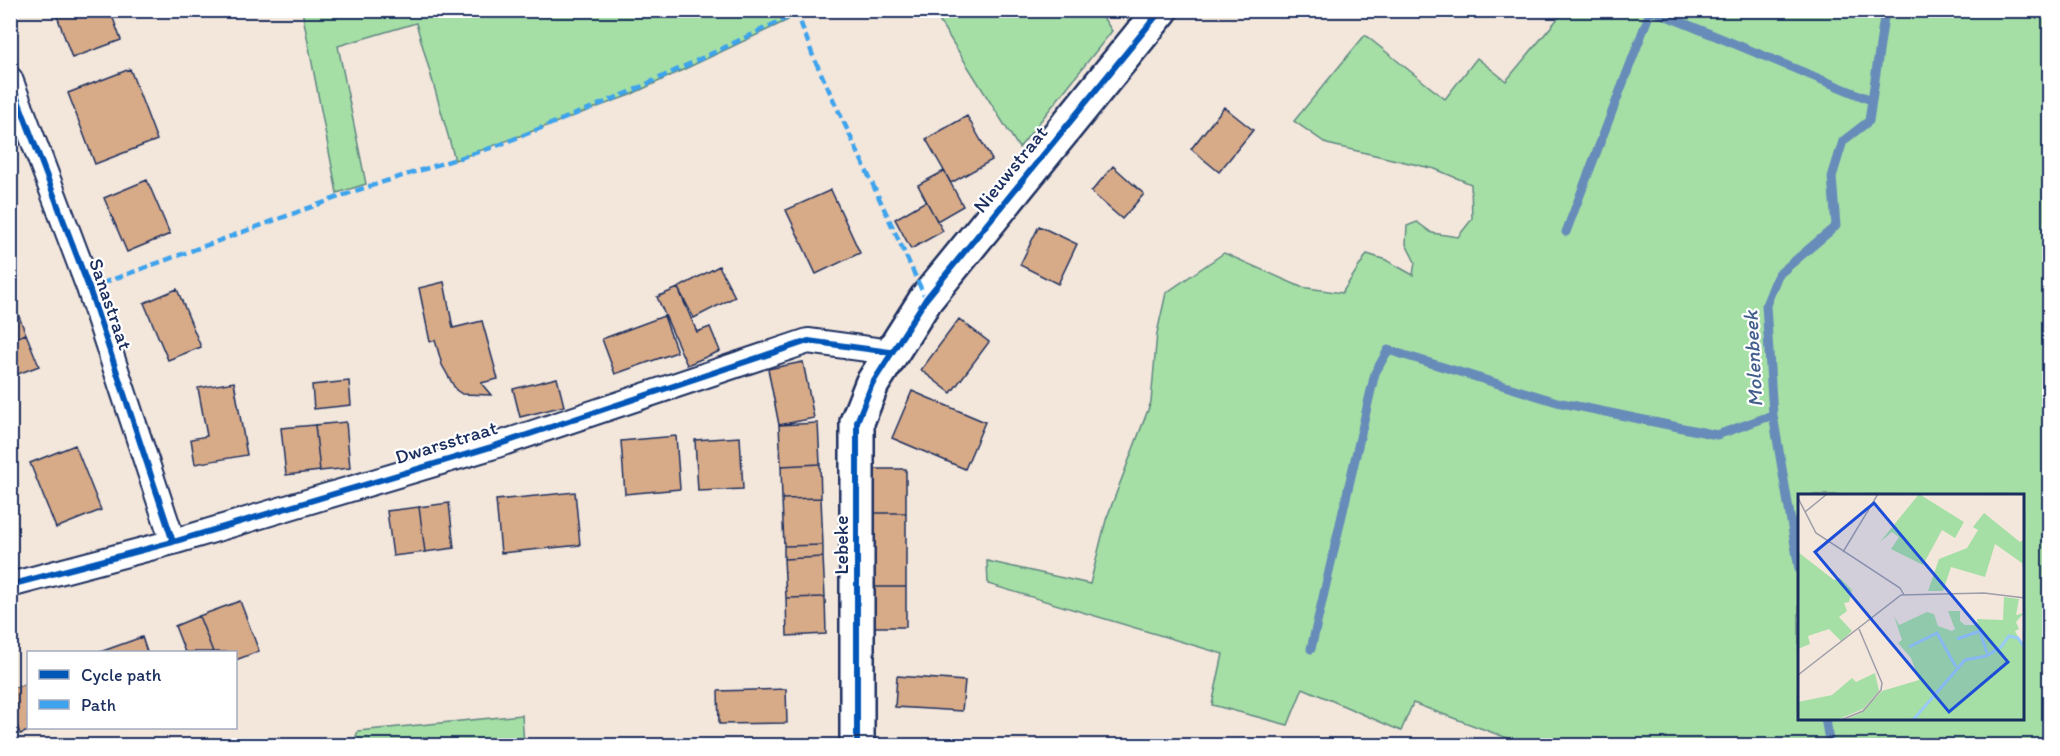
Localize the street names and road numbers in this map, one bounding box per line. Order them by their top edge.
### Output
street label: Nieuwstraat [968,120,1053,217]
street label: Sanastraat [84,255,138,354]
street label: Dwarsstraat [392,415,500,469]
street label: Lebeke [829,515,853,575]

